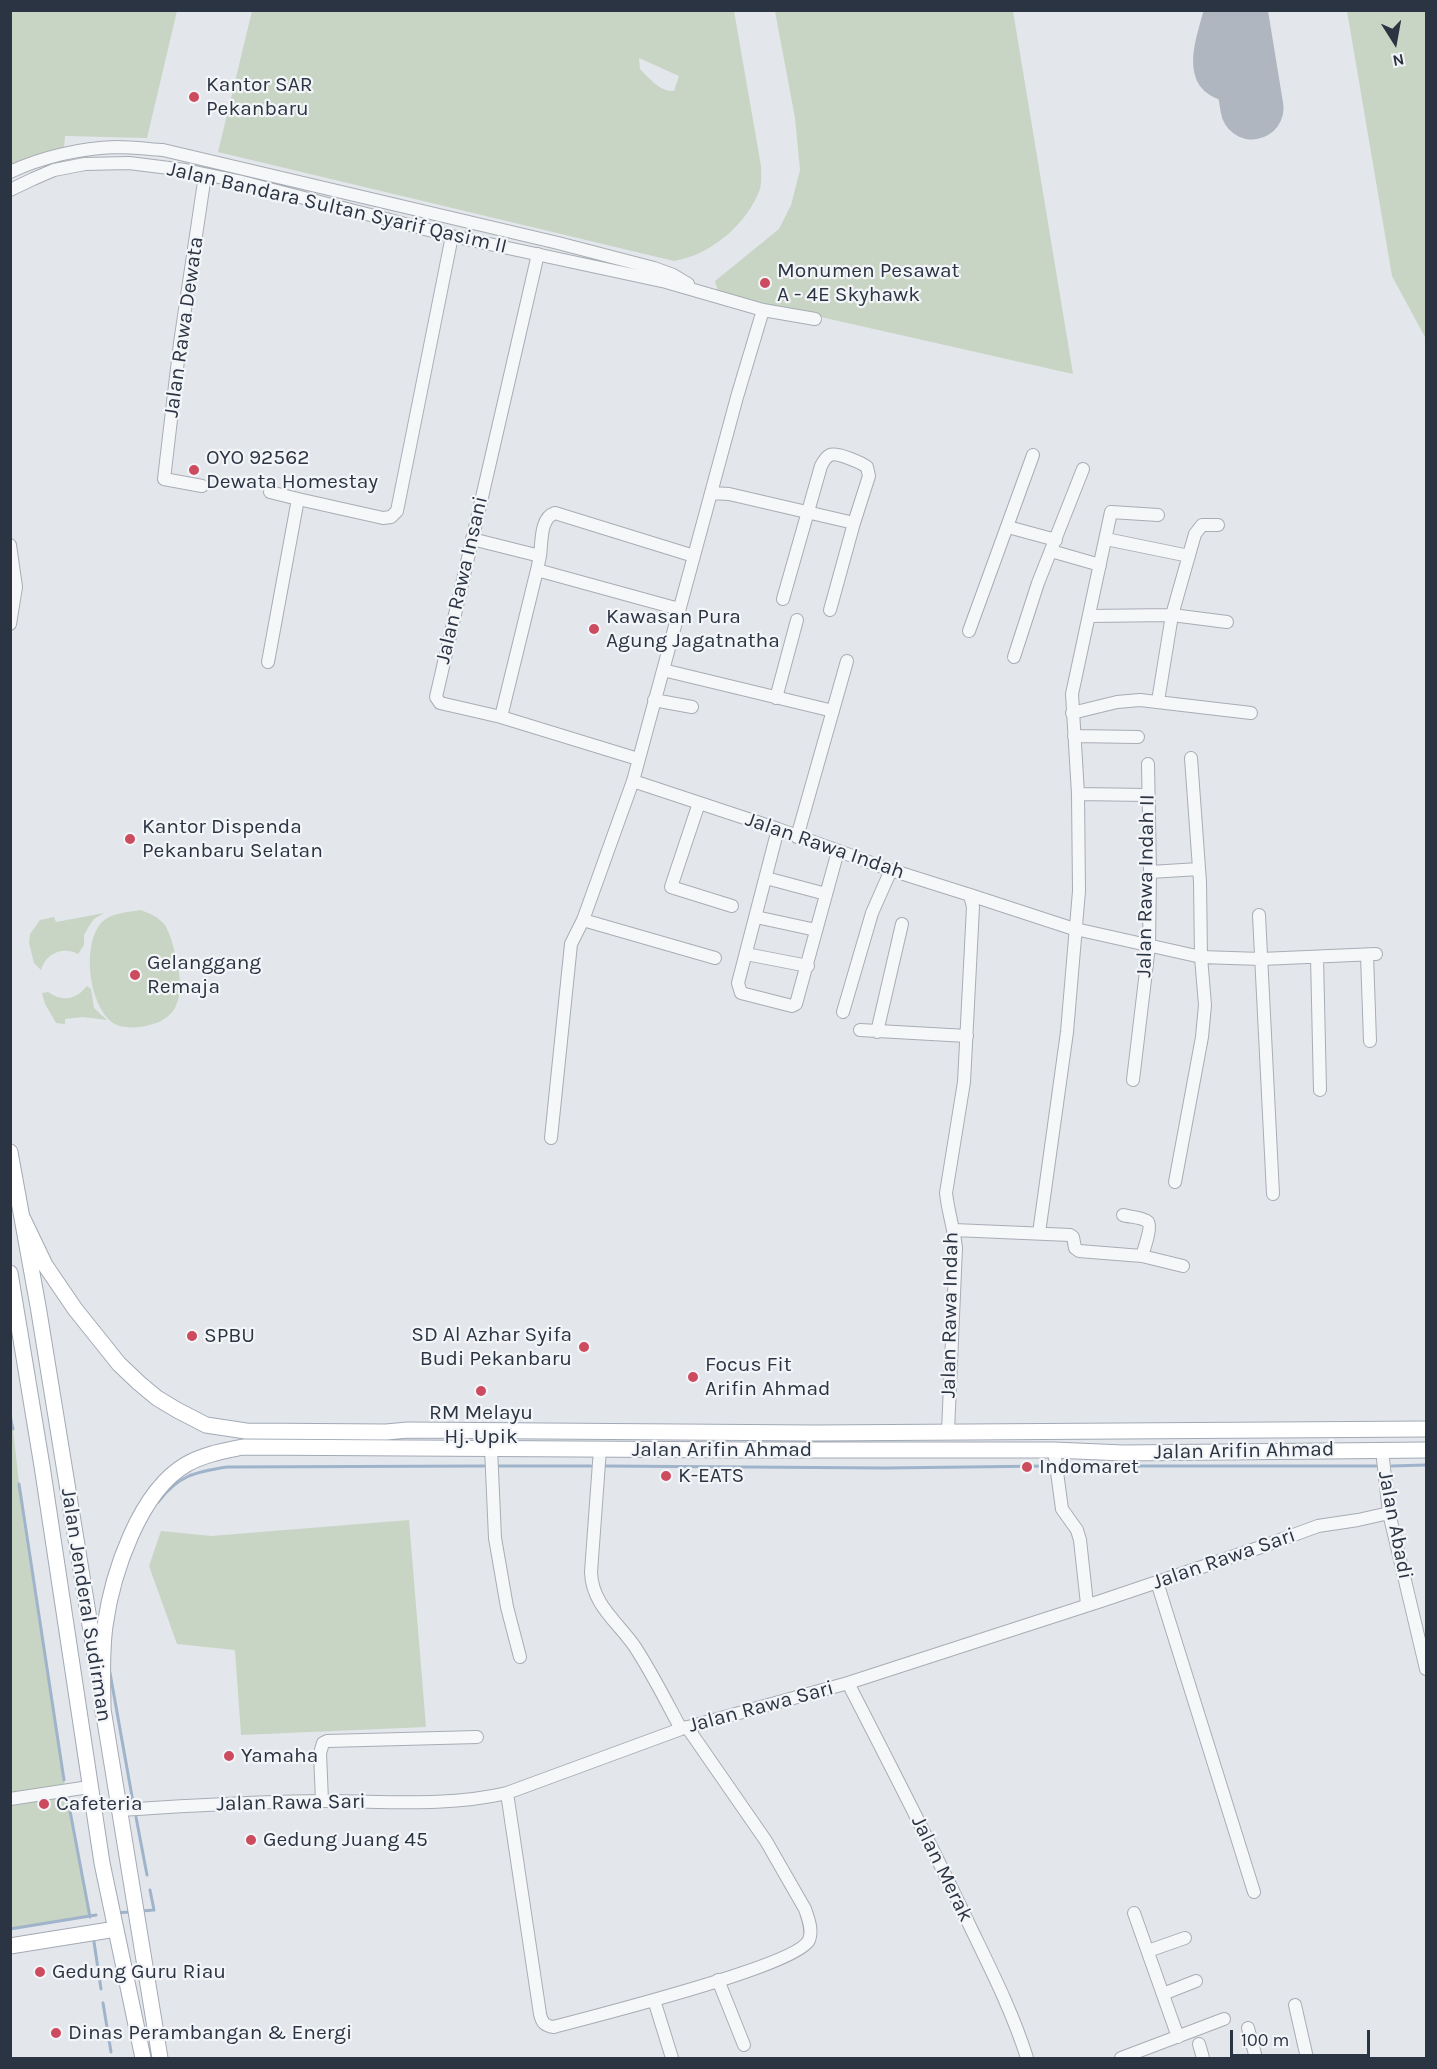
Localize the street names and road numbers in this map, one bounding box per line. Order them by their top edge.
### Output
street label: Jalan Bandara Sultan Syarif Qasim II [165,157,509,259]
street label: Jalan Rawa Dewata [159,235,209,419]
street label: Jalan Rawa Insani [430,494,494,666]
street label: Jalan Rawa Indah II [1132,794,1160,978]
street label: Jalan Rawa Indah [742,807,908,885]
street label: Jalan Rawa Indah [936,1232,964,1398]
street label: Jalan Arifin Ahmad [632,1437,812,1463]
street label: Jalan Arifin Ahmad [1154,1437,1334,1465]
street label: Jalan Abadi [1372,1469,1418,1581]
street label: Jalan Jenderal Sudirman [55,1487,117,1723]
street label: Jalan Rawa Sari [1149,1523,1299,1595]
street label: Jalan Rawa Sari [686,1675,836,1739]
street label: Jalan Rawa Sari [216,1789,366,1817]
street label: Jalan Merak [906,1812,978,1926]

